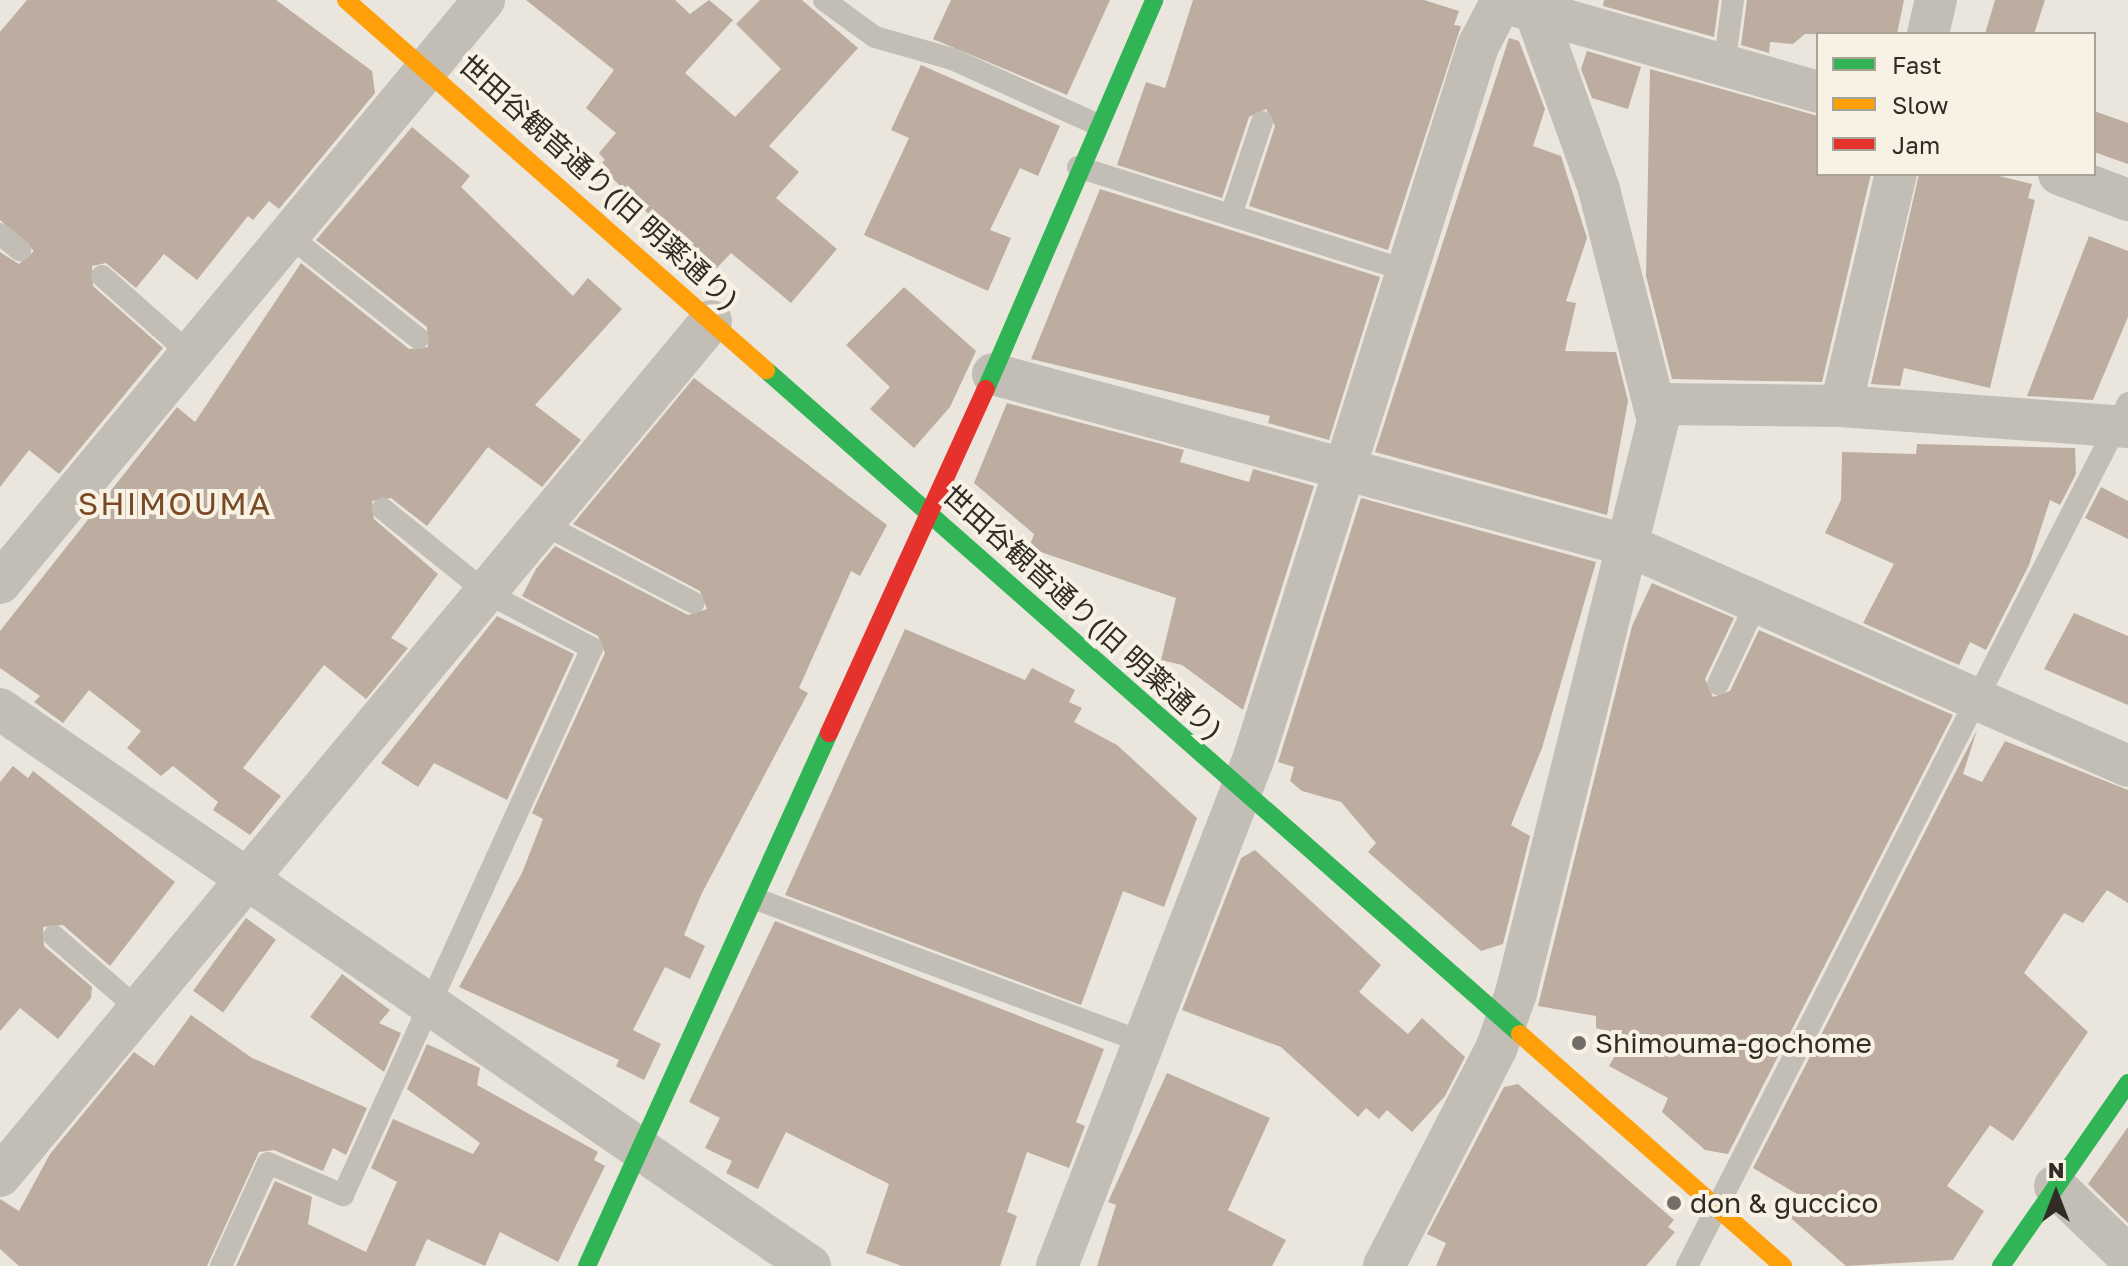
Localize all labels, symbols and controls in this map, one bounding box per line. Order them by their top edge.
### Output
legend [1816,32,2096,176]
street label: 世田谷観音通り(旧 明薬通り) [452,48,746,316]
text: Fast [1892,50,1942,79]
text: Slow [1892,90,1948,119]
text: Jam [1892,130,1940,159]
street label: 世田谷観音通り(旧 明薬通り) [936,478,1230,746]
district label: SHIMOUMA [78,484,272,522]
place label: Shimouma-gochome [1595,1026,1872,1060]
marker: Shimouma-gochome [1570,1034,1588,1052]
north arrow [2016,1154,2096,1234]
text: N [2048,1156,2064,1183]
place label: don & guccico [1690,1186,1878,1220]
marker: don & guccico [1665,1194,1683,1212]

